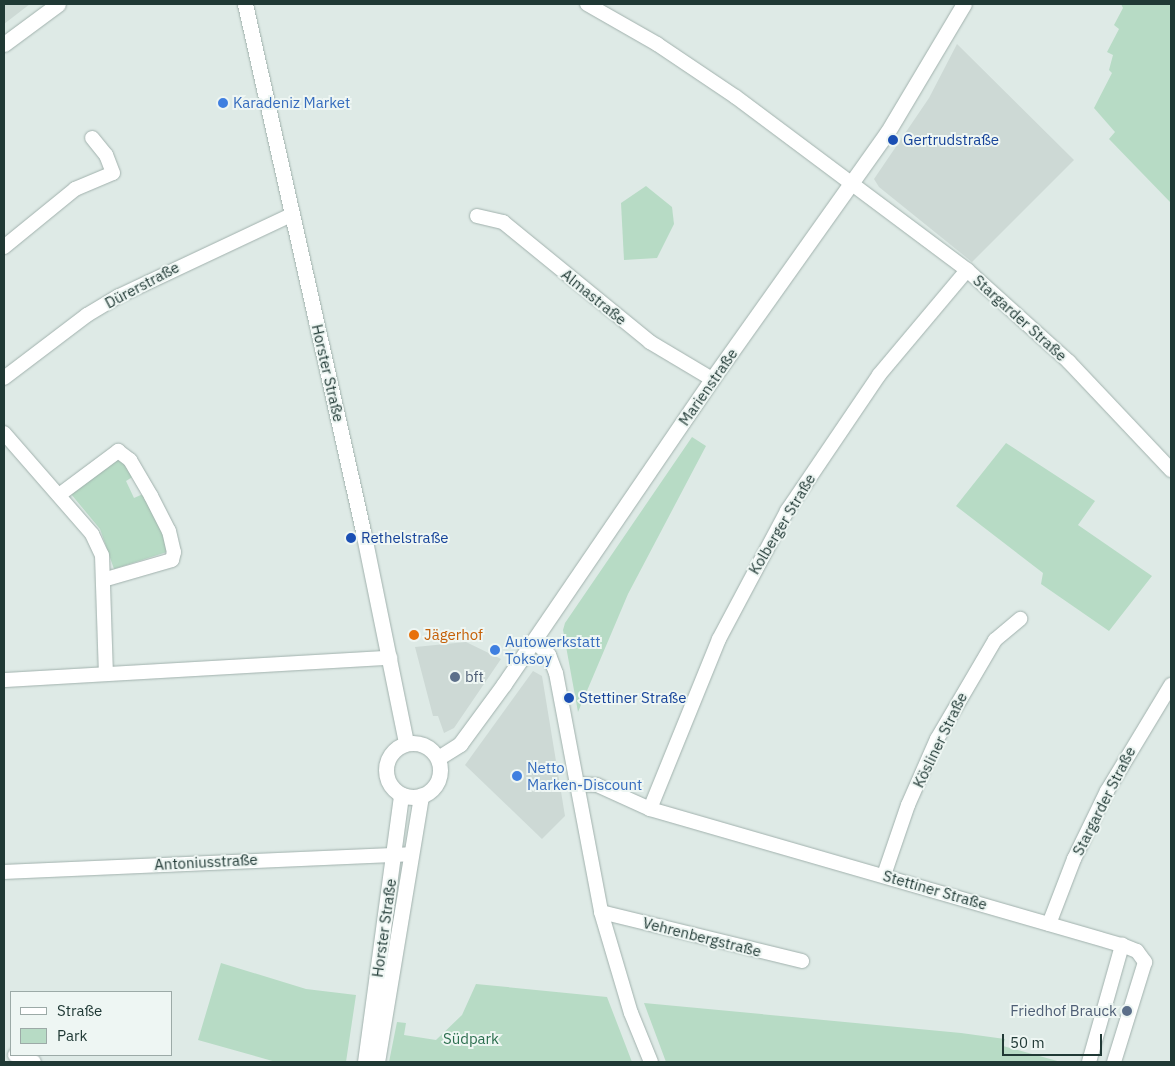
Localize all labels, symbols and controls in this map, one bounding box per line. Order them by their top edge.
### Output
place label: Karadeniz Market [233,94,350,112]
marker: Karadeniz Market [217,97,229,109]
place label: Gertrudstraße [903,131,999,149]
marker: Gertrudstraße [887,134,899,146]
street label: Dürerstraße [102,258,182,312]
street label: Almastraße [558,265,630,329]
street label: Stargarder Straße [970,271,1070,365]
street label: Horster Straße [308,323,348,423]
street label: Marienstraße [675,345,741,429]
street label: Kolberger Straße [745,470,819,578]
place label: Rethelstraße [361,529,448,547]
marker: Rethelstraße [345,532,357,544]
place label: Jägerhof [424,626,483,644]
marker: Jägerhof [408,629,420,641]
place label: Autowerkstatt Toksoy [505,632,600,667]
marker: Autowerkstatt Toksoy [489,644,501,656]
place label: bft [465,668,484,686]
marker: bft [449,671,461,683]
place label: Stettiner Straße [579,689,686,707]
street label: Kösliner Straße [909,689,971,791]
marker: Stettiner Straße [563,692,575,704]
street label: Stargarder Straße [1069,744,1139,858]
place label: Netto Marken-Discount [527,758,642,793]
marker: Netto Marken-Discount [511,770,523,782]
street label: Antoniusstraße [154,850,258,874]
street label: Stettiner Straße [881,867,989,913]
street label: Horster Straße [368,877,400,979]
street label: Vehrenbergstraße [641,914,763,960]
legend [10,991,172,1056]
text: Straße [57,1001,102,1020]
place label: Friedhof Brauck [1010,1002,1117,1020]
marker: Friedhof Brauck [1121,1005,1133,1017]
scale bar [1005,1024,1105,1056]
text: Park [57,1026,87,1045]
park label: Südpark [443,1030,499,1048]
text: 50 m [1010,1033,1045,1052]

